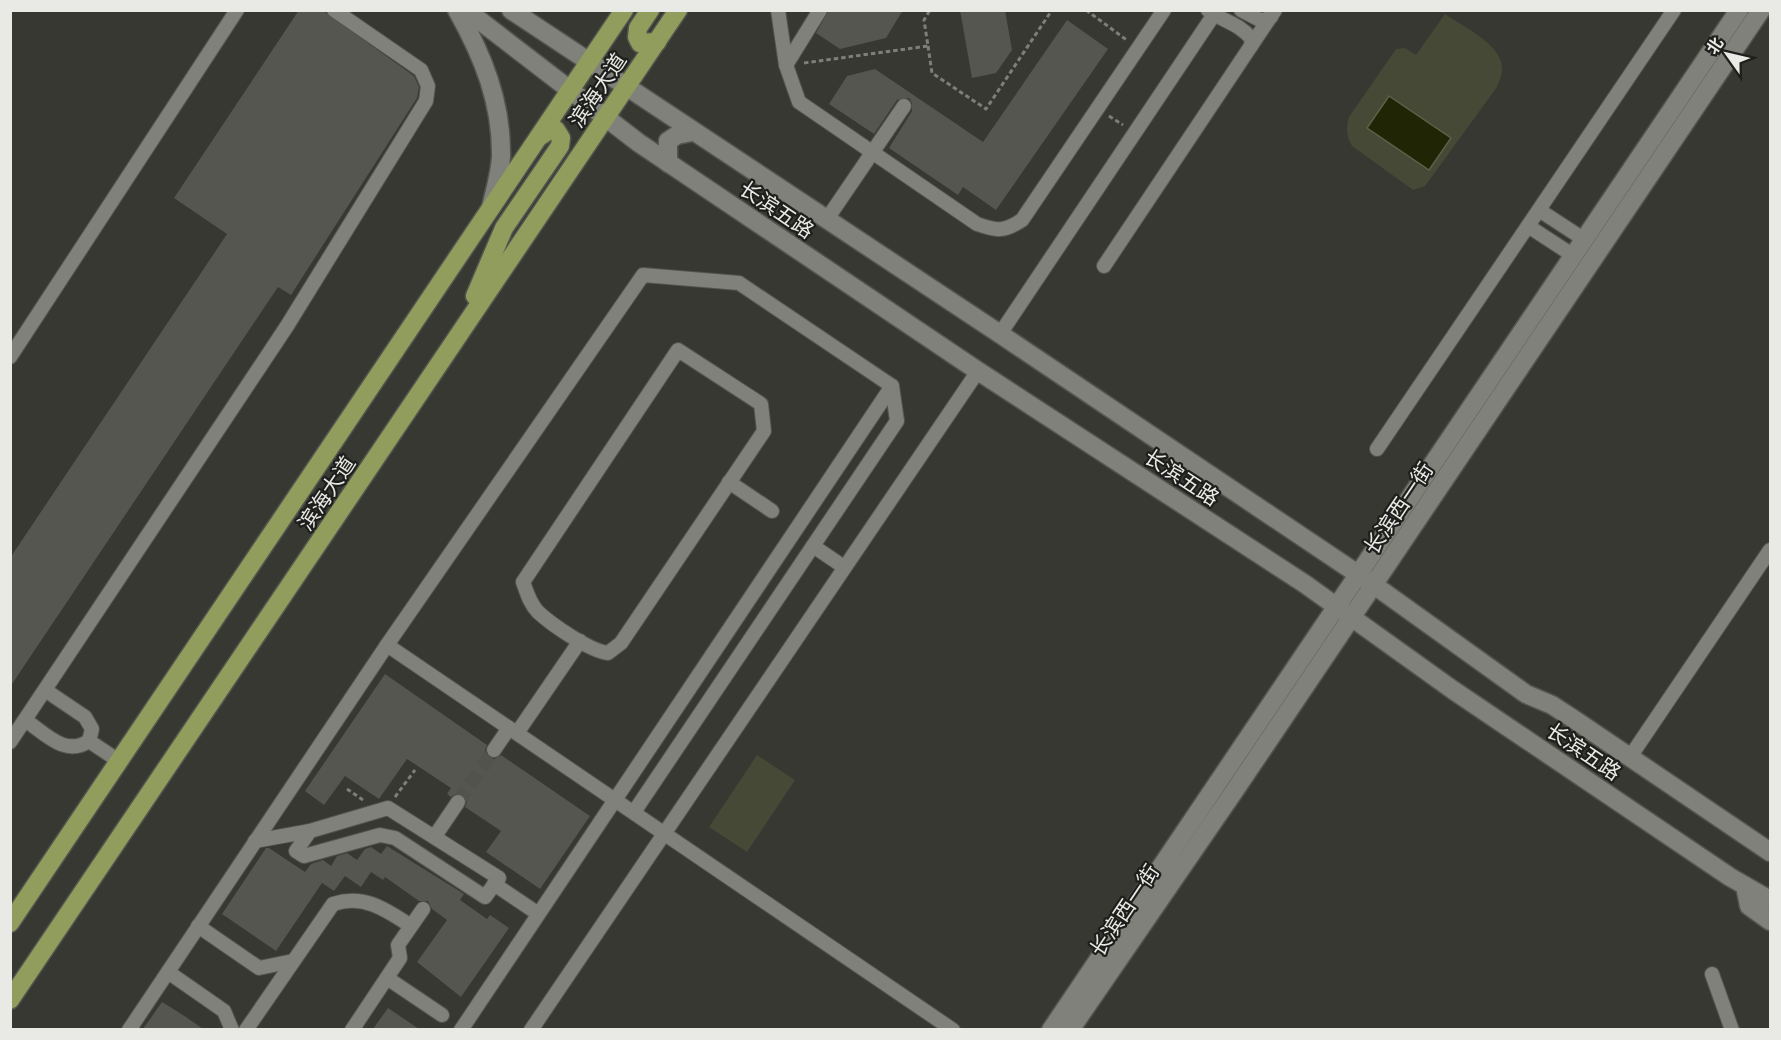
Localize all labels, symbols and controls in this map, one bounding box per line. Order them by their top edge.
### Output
north arrow [1697,24,1757,84]
text: 北 [1703,34,1727,57]
street label: 滨海大道 [564,48,630,132]
street label: 长滨五路 [735,176,819,242]
street label: 长滨五路 [1140,444,1224,510]
street label: 滨海大道 [293,451,359,535]
street label: 长滨西一街 [1359,458,1437,558]
street label: 长滨五路 [1542,718,1626,784]
street label: 长滨西一街 [1085,860,1163,960]

